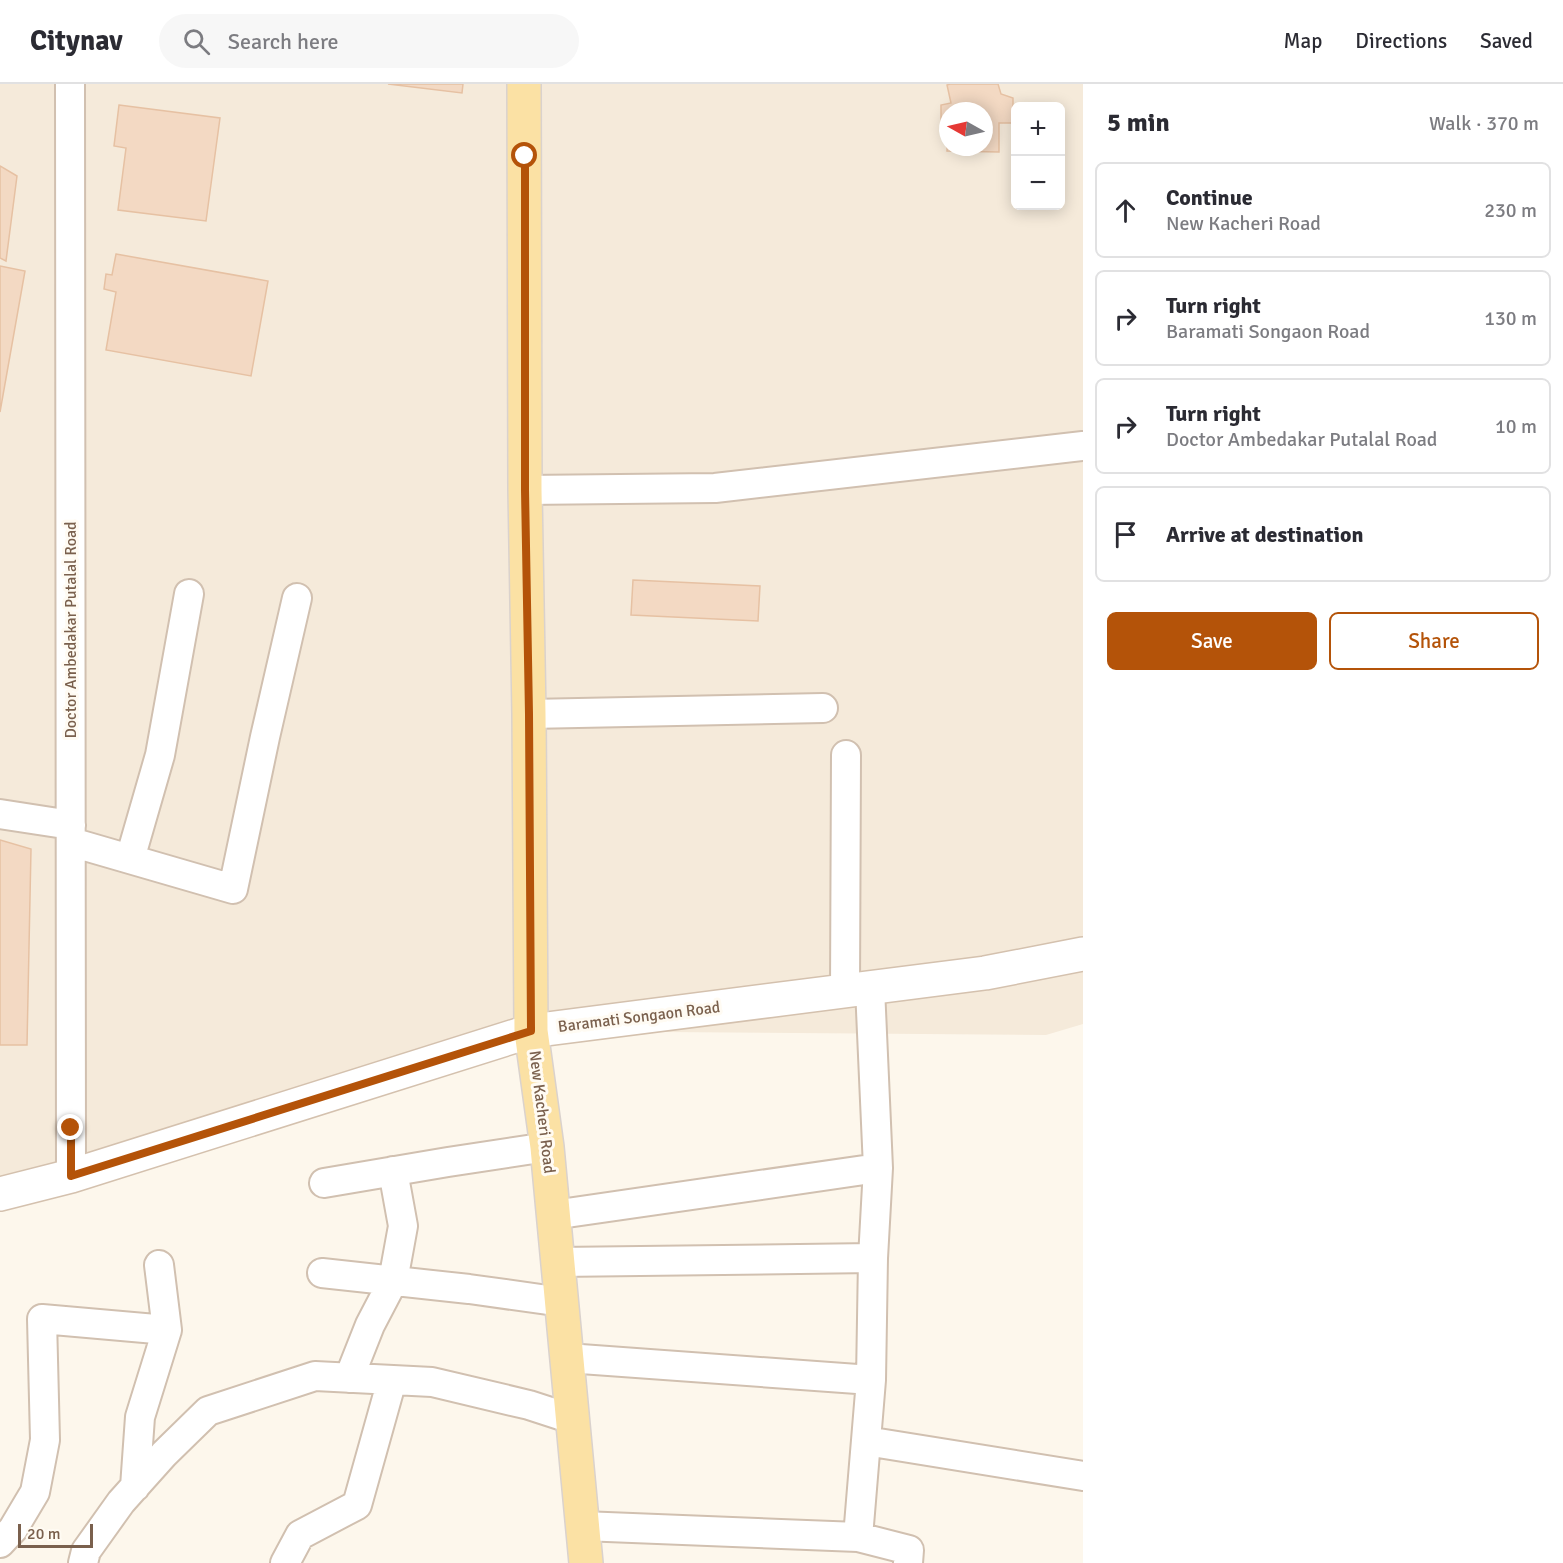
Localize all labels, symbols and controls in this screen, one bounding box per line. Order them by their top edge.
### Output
search box [159,14,579,68]
text: Citynav [30,24,123,58]
icon: search [180,25,213,58]
text: Search here [228,28,339,55]
text: Map [1284,28,1322,54]
text: Directions [1355,28,1447,54]
text: Saved [1480,28,1533,54]
north arrow [939,102,993,156]
map controls [1011,102,1065,210]
button: + [1011,102,1065,156]
text: 5 min [1107,107,1170,139]
text: Walk · 370 m [1429,111,1539,136]
route start [511,142,537,168]
button: − [1011,156,1065,210]
text: Continue [1166,184,1253,211]
icon: ahead [1109,194,1142,227]
text: 230 m [1484,198,1537,223]
text: New Kacheri Road [1166,211,1321,236]
text: Turn right [1166,292,1261,319]
icon: right [1109,302,1142,335]
text: 130 m [1484,306,1537,331]
text: Baramati Songaon Road [1166,319,1370,344]
text: Turn right [1166,400,1261,427]
icon: right [1109,410,1142,443]
text: 10 m [1495,414,1537,439]
text: Doctor Ambedakar Putalal Road [1166,427,1437,452]
icon: arrive [1109,518,1142,551]
street label: Doctor Ambedakar Putalal Road [61,521,81,739]
text: Arrive at destination [1166,521,1363,548]
button: Save [1107,612,1317,670]
button: Share [1329,612,1539,670]
street label: Baramati Songaon Road [557,997,721,1037]
street label: New Kacheri Road [525,1049,559,1175]
route end [57,1114,83,1140]
scale bar [18,1521,93,1548]
text: 20 m [27,1524,61,1544]

